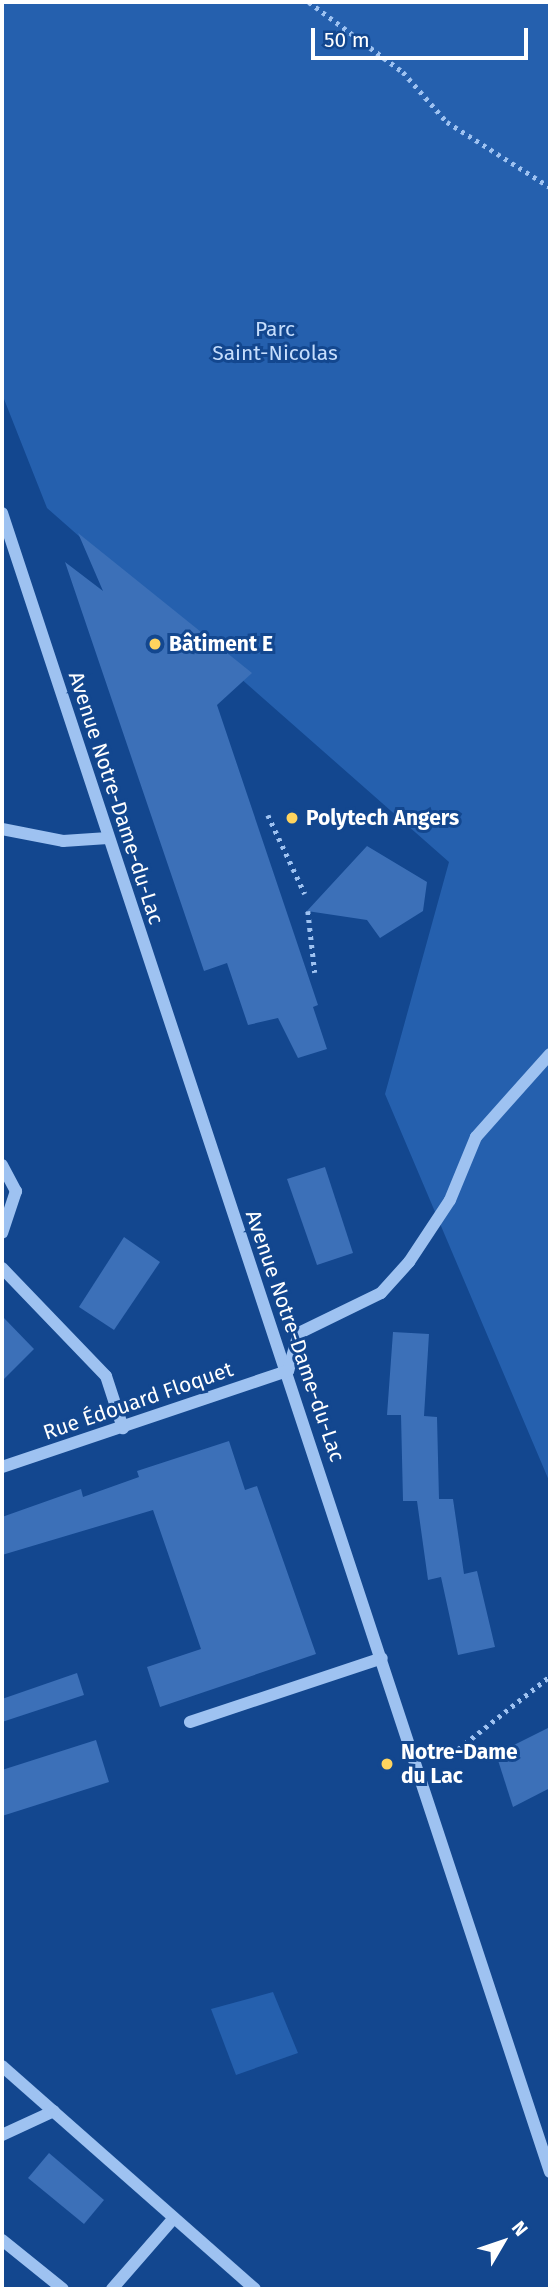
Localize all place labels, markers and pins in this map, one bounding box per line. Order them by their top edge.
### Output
place label: Bâtiment E [169,631,273,657]
marker: Bâtiment E [147,636,163,652]
place label: Polytech Angers [306,805,459,831]
marker: Polytech Angers [284,810,300,826]
place label: Notre-Dame du Lac [401,1739,518,1789]
marker: Notre-Dame du Lac [379,1756,395,1772]

